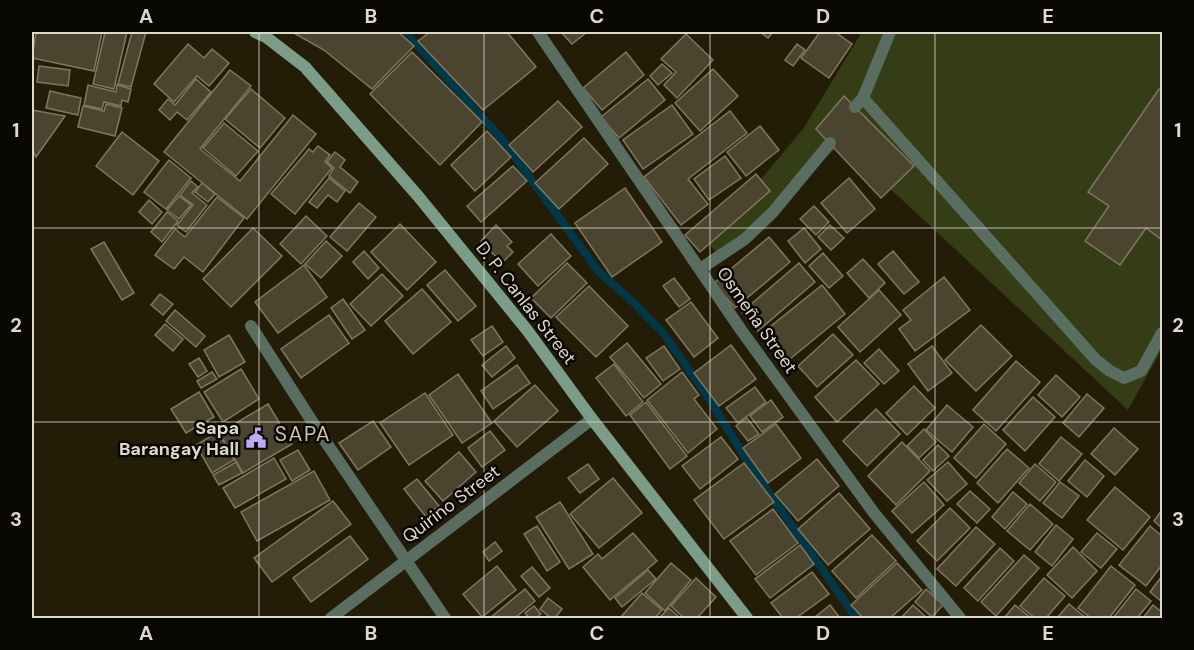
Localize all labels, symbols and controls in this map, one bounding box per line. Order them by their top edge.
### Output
text: A [139,3,153,29]
text: B [365,3,377,29]
text: C [590,3,604,29]
text: D [816,3,830,29]
text: E [1042,3,1054,29]
text: 1 [12,117,20,143]
text: 1 [1174,117,1182,143]
street label: D. P. Canlas Street [471,237,581,369]
street label: Osmeña Street [711,262,803,378]
text: 2 [10,312,22,338]
text: 2 [1172,312,1184,338]
place label: Sapa Barangay Hall [119,416,239,461]
district label: SAPA [275,420,331,448]
public building icon: Sapa Barangay Hall [244,426,268,450]
street label: Quirino Street [397,459,505,549]
text: 3 [10,506,22,532]
text: 3 [1172,506,1184,532]
text: A [139,620,153,646]
text: B [365,620,377,646]
text: C [590,620,604,646]
text: D [816,620,830,646]
text: E [1042,620,1054,646]

